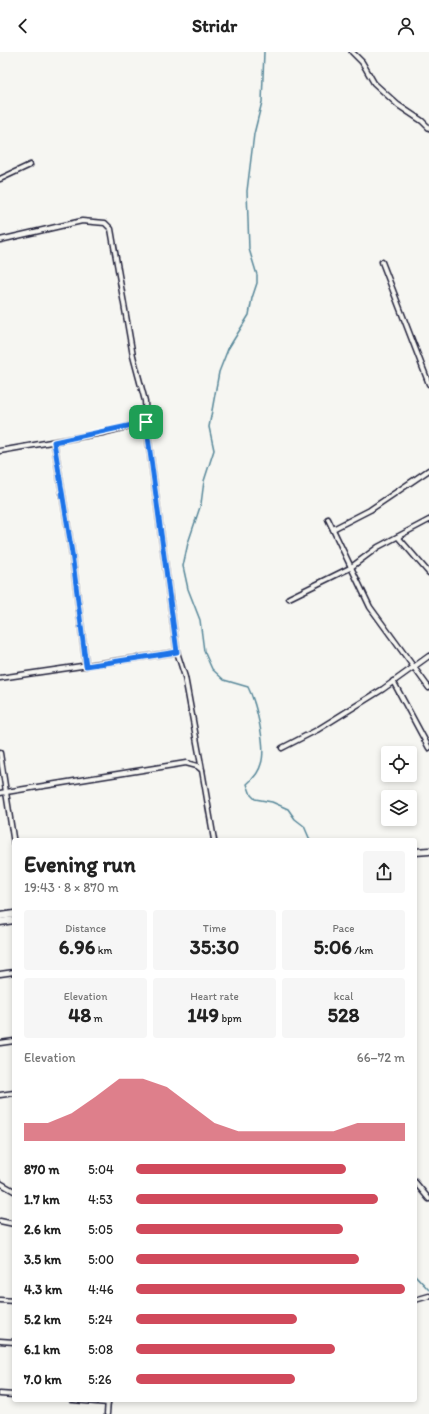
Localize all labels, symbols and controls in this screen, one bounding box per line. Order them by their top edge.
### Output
icon: back [12,15,34,37]
text: Stridr [192,15,237,37]
icon: person [395,15,417,37]
pin [129,405,163,439]
icon: arrive [135,411,157,433]
map controls [381,746,417,826]
button: locate [381,746,417,782]
button: layers [381,790,417,826]
text: Evening run [24,851,136,878]
button: share [363,851,405,893]
text: 19:43 · 8 × 870 m [24,880,119,895]
text: Distance [65,922,106,935]
text: Time [203,922,226,935]
text: Pace [332,922,355,935]
text: 6.96 [59,935,95,959]
text: 35:30 [190,935,239,959]
text: 5:06 [314,935,352,959]
text: km [95,944,112,957]
text: /km [352,944,373,957]
text: Elevation [64,990,107,1003]
text: Heart rate [190,990,239,1003]
text: kcal [334,990,353,1003]
text: 48 [68,1003,91,1027]
text: 149 [187,1003,219,1027]
text: 528 [328,1003,359,1027]
text: m [91,1012,103,1025]
text: bpm [219,1012,242,1025]
text: Elevation [24,1050,76,1065]
text: 66–72 m [357,1050,405,1065]
text: 870 m [24,1162,59,1177]
text: 5:04 [88,1162,114,1177]
text: 1.7 km [24,1192,60,1207]
text: 4:53 [88,1192,113,1207]
text: 2.6 km [24,1222,61,1237]
text: 5:05 [88,1222,113,1237]
text: 3.5 km [24,1252,61,1267]
text: 5:00 [88,1252,114,1267]
text: 4.3 km [24,1282,62,1297]
text: 4:46 [88,1282,114,1297]
text: 5.2 km [24,1312,61,1327]
text: 5:24 [88,1312,113,1327]
text: 6.1 km [24,1342,60,1357]
text: 5:08 [88,1342,113,1357]
text: 7.0 km [24,1372,62,1387]
text: 5:26 [88,1372,112,1387]

